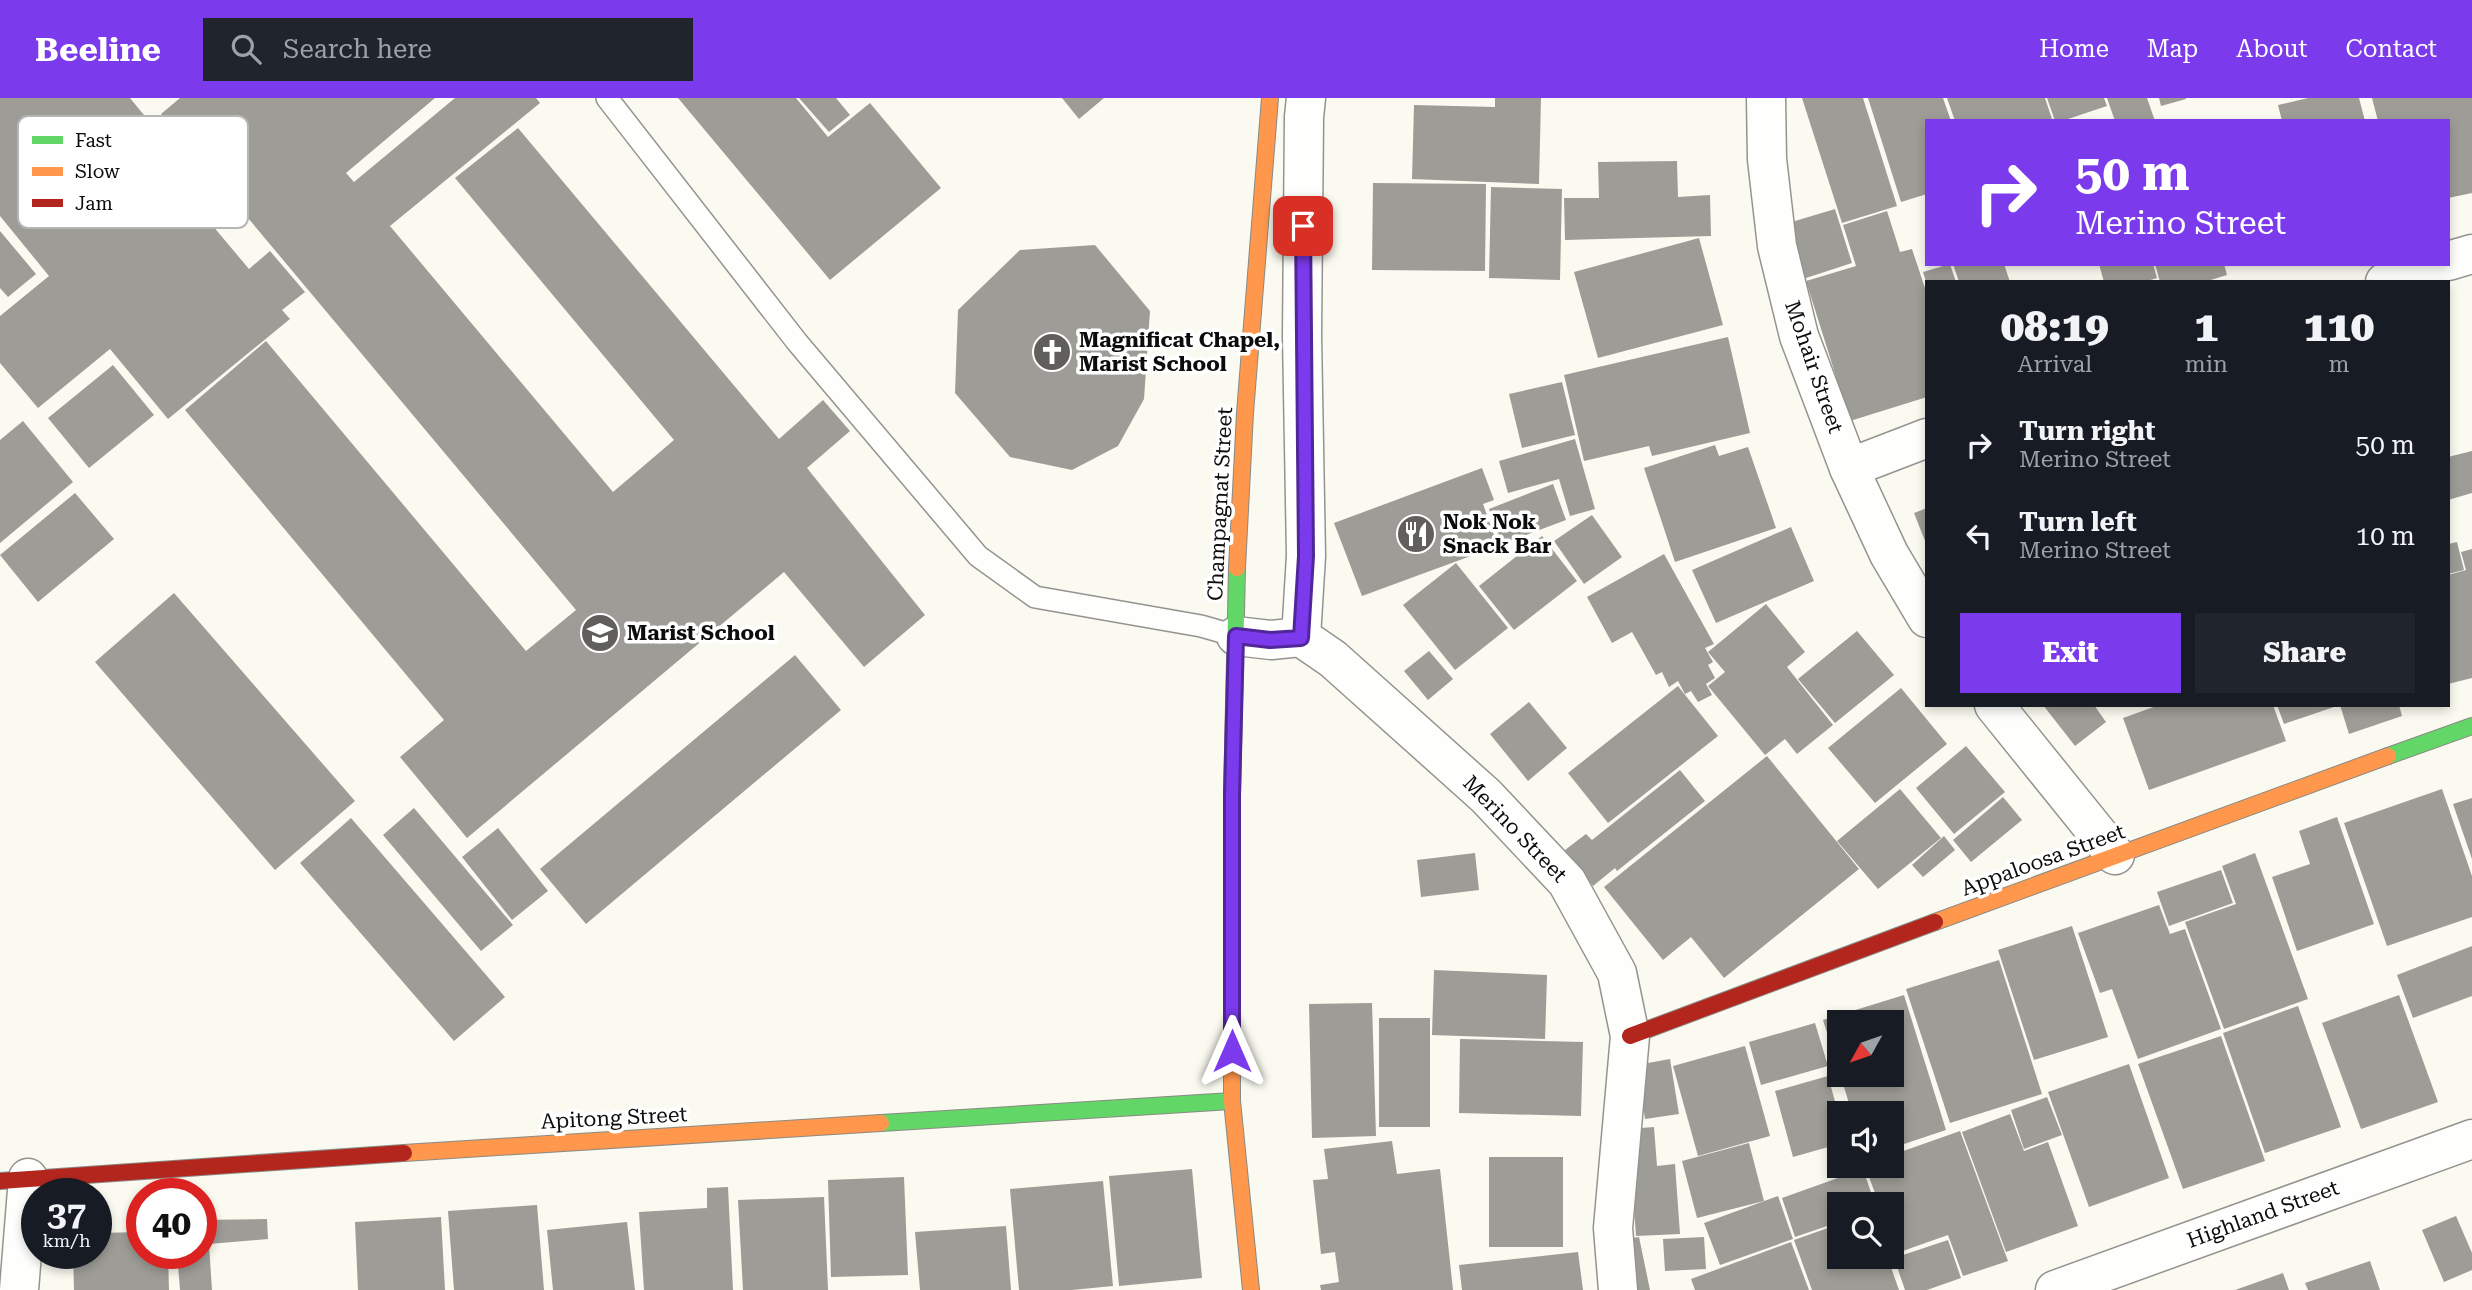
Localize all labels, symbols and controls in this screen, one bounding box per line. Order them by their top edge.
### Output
search box [203,18,693,81]
text: Beeline [35,30,161,69]
icon: search [227,30,265,68]
text: Search here [283,34,432,64]
text: Home [2039,35,2109,63]
text: Map [2147,35,2198,63]
text: About [2236,35,2307,63]
text: Contact [2345,35,2437,63]
legend [18,116,248,228]
text: Fast [75,129,112,152]
text: 50 m [2075,145,2190,202]
icon: right [1960,147,2051,238]
text: Slow [75,160,120,183]
text: Jam [75,192,113,215]
pin [1273,196,1333,256]
text: Merino Street [2075,204,2286,242]
icon: arrive [1284,207,1322,245]
street label: Mohair Street [1780,298,1848,437]
text: 08:19 [2001,302,2109,351]
text: 1 [2194,302,2218,351]
text: 110 [2304,302,2374,351]
place label: Magnificat Chapel, Marist School [1079,328,1280,376]
church icon: Magnificat Chapel, Marist School [1031,331,1073,373]
text: Arrival [2017,351,2092,378]
text: min [2185,351,2228,378]
text: m [2328,351,2349,378]
street label: Champagnat Street [1203,406,1237,602]
text: Turn right [2019,416,2155,446]
icon: right [1960,426,1998,464]
text: 50 m [2356,430,2415,460]
text: Merino Street [2019,446,2171,473]
text: Turn left [2019,507,2137,537]
place label: Nok Nok Snack Bar [1443,510,1552,558]
restaurant icon: Nok Nok Snack Bar [1395,513,1437,555]
icon: left [1960,517,1998,555]
text: 10 m [2356,521,2415,551]
text: Merino Street [2019,537,2171,564]
school or university icon: Marist School [579,612,621,654]
button: Exit [1960,613,2181,693]
button: Share [2195,613,2415,693]
place label: Marist School [627,621,775,645]
street label: Merino Street [1458,771,1572,887]
street label: Appaloosa Street [1958,819,2128,901]
north arrow [1827,1010,1904,1087]
map controls [1827,1010,1904,1269]
position arrow [1195,1014,1269,1088]
button: sound [1827,1101,1904,1178]
street label: Apitong Street [540,1102,688,1134]
street label: Highland Street [2184,1175,2342,1253]
speed limit sign: 40 [126,1178,217,1269]
button: search [1827,1192,1904,1269]
text: 37 [47,1194,86,1235]
text: km/h [42,1230,91,1251]

